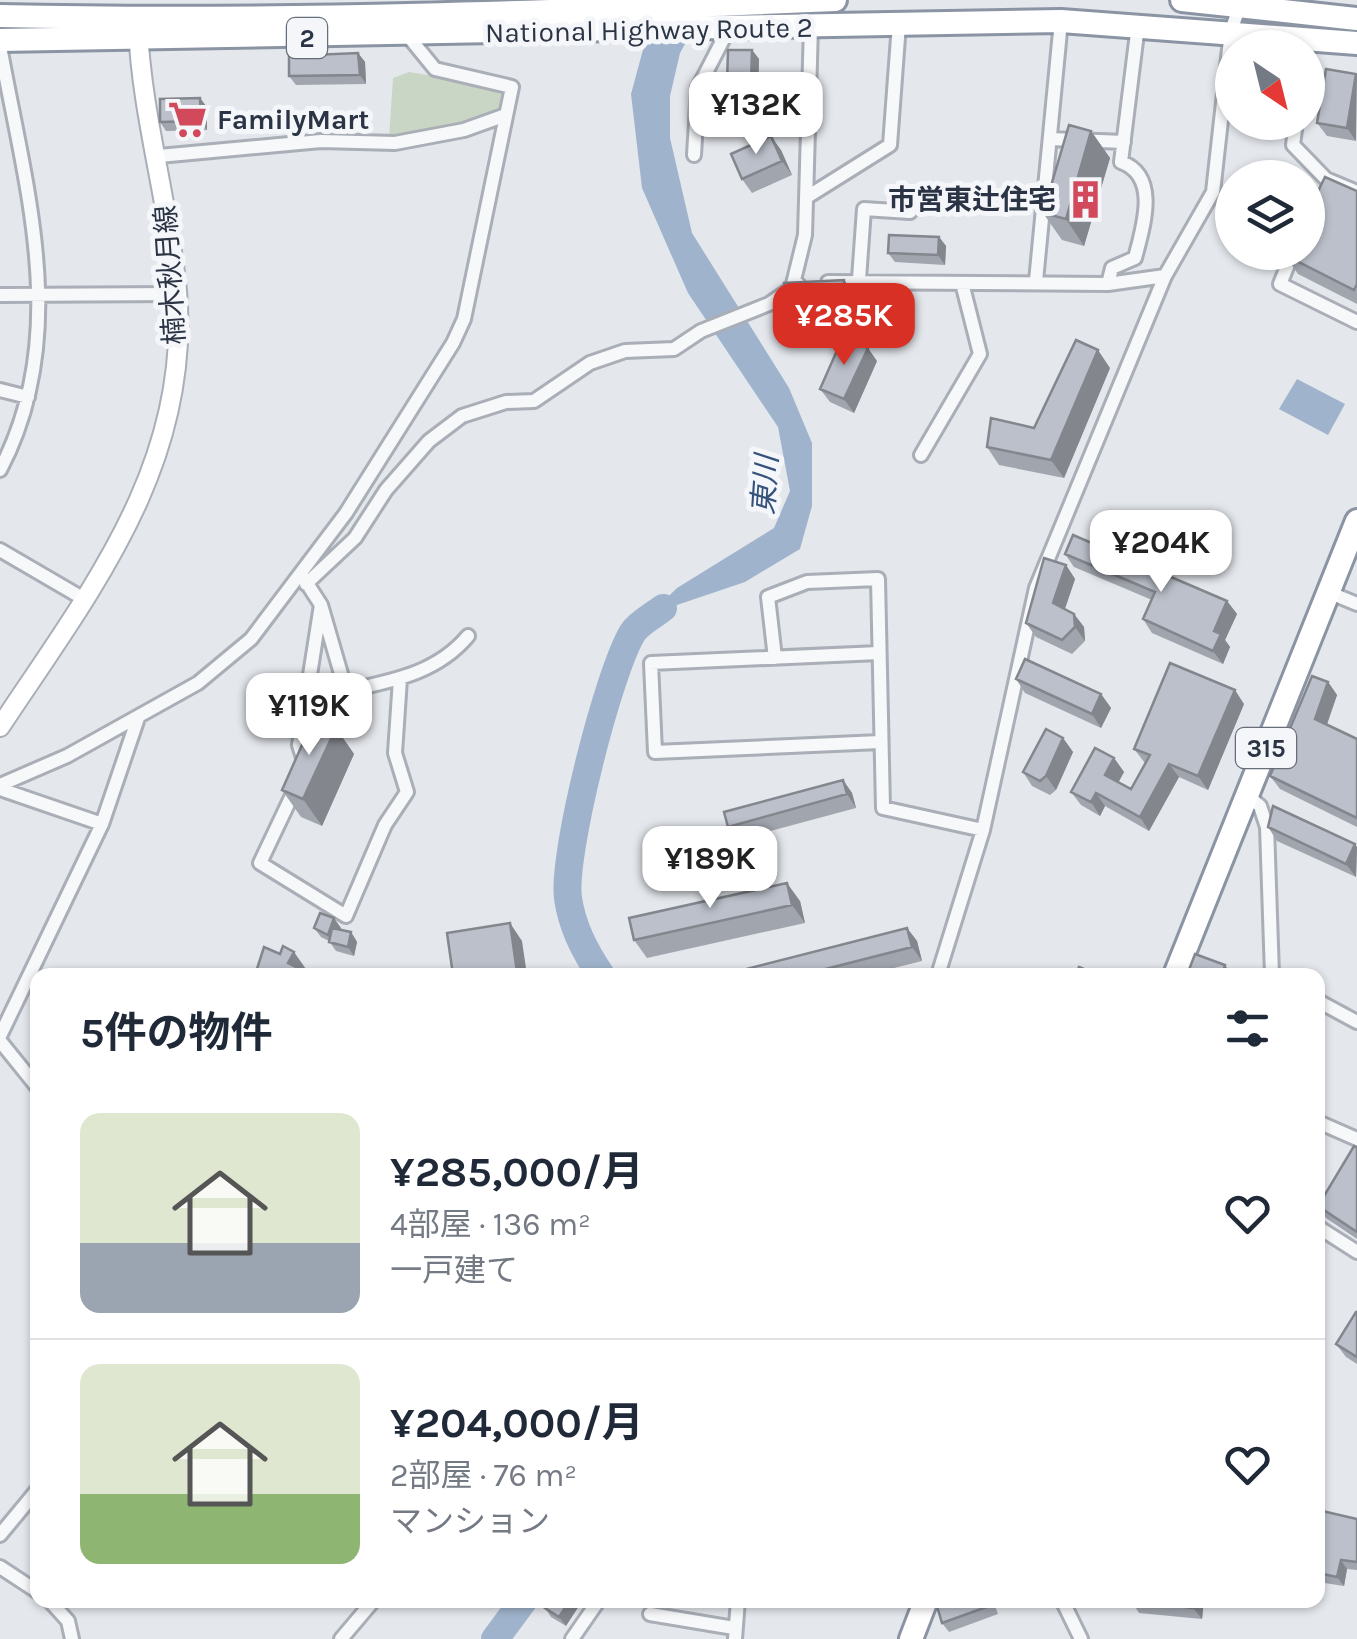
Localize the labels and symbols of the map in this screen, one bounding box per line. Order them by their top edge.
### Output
street label: National Highway Route 2 [485,11,813,49]
road number: 2 [287,18,327,58]
north arrow [1215,30,1325,140]
pin: ¥132K [686,72,826,157]
supermarket icon: FamilyMart [166,98,208,140]
place label: FamilyMart [217,103,369,136]
building icon: 市営東辻住宅 [1065,178,1107,220]
place label: 市営東辻住宅 [888,183,1056,216]
street label: 楠木秋月線 [149,204,191,346]
pin: ¥285K [774,283,914,368]
water label: 東川 [745,451,785,516]
pin: ¥204K [1091,510,1231,595]
pin: ¥119K [239,673,379,758]
road number: 315 [1236,728,1296,768]
pin: ¥189K [640,826,780,911]

